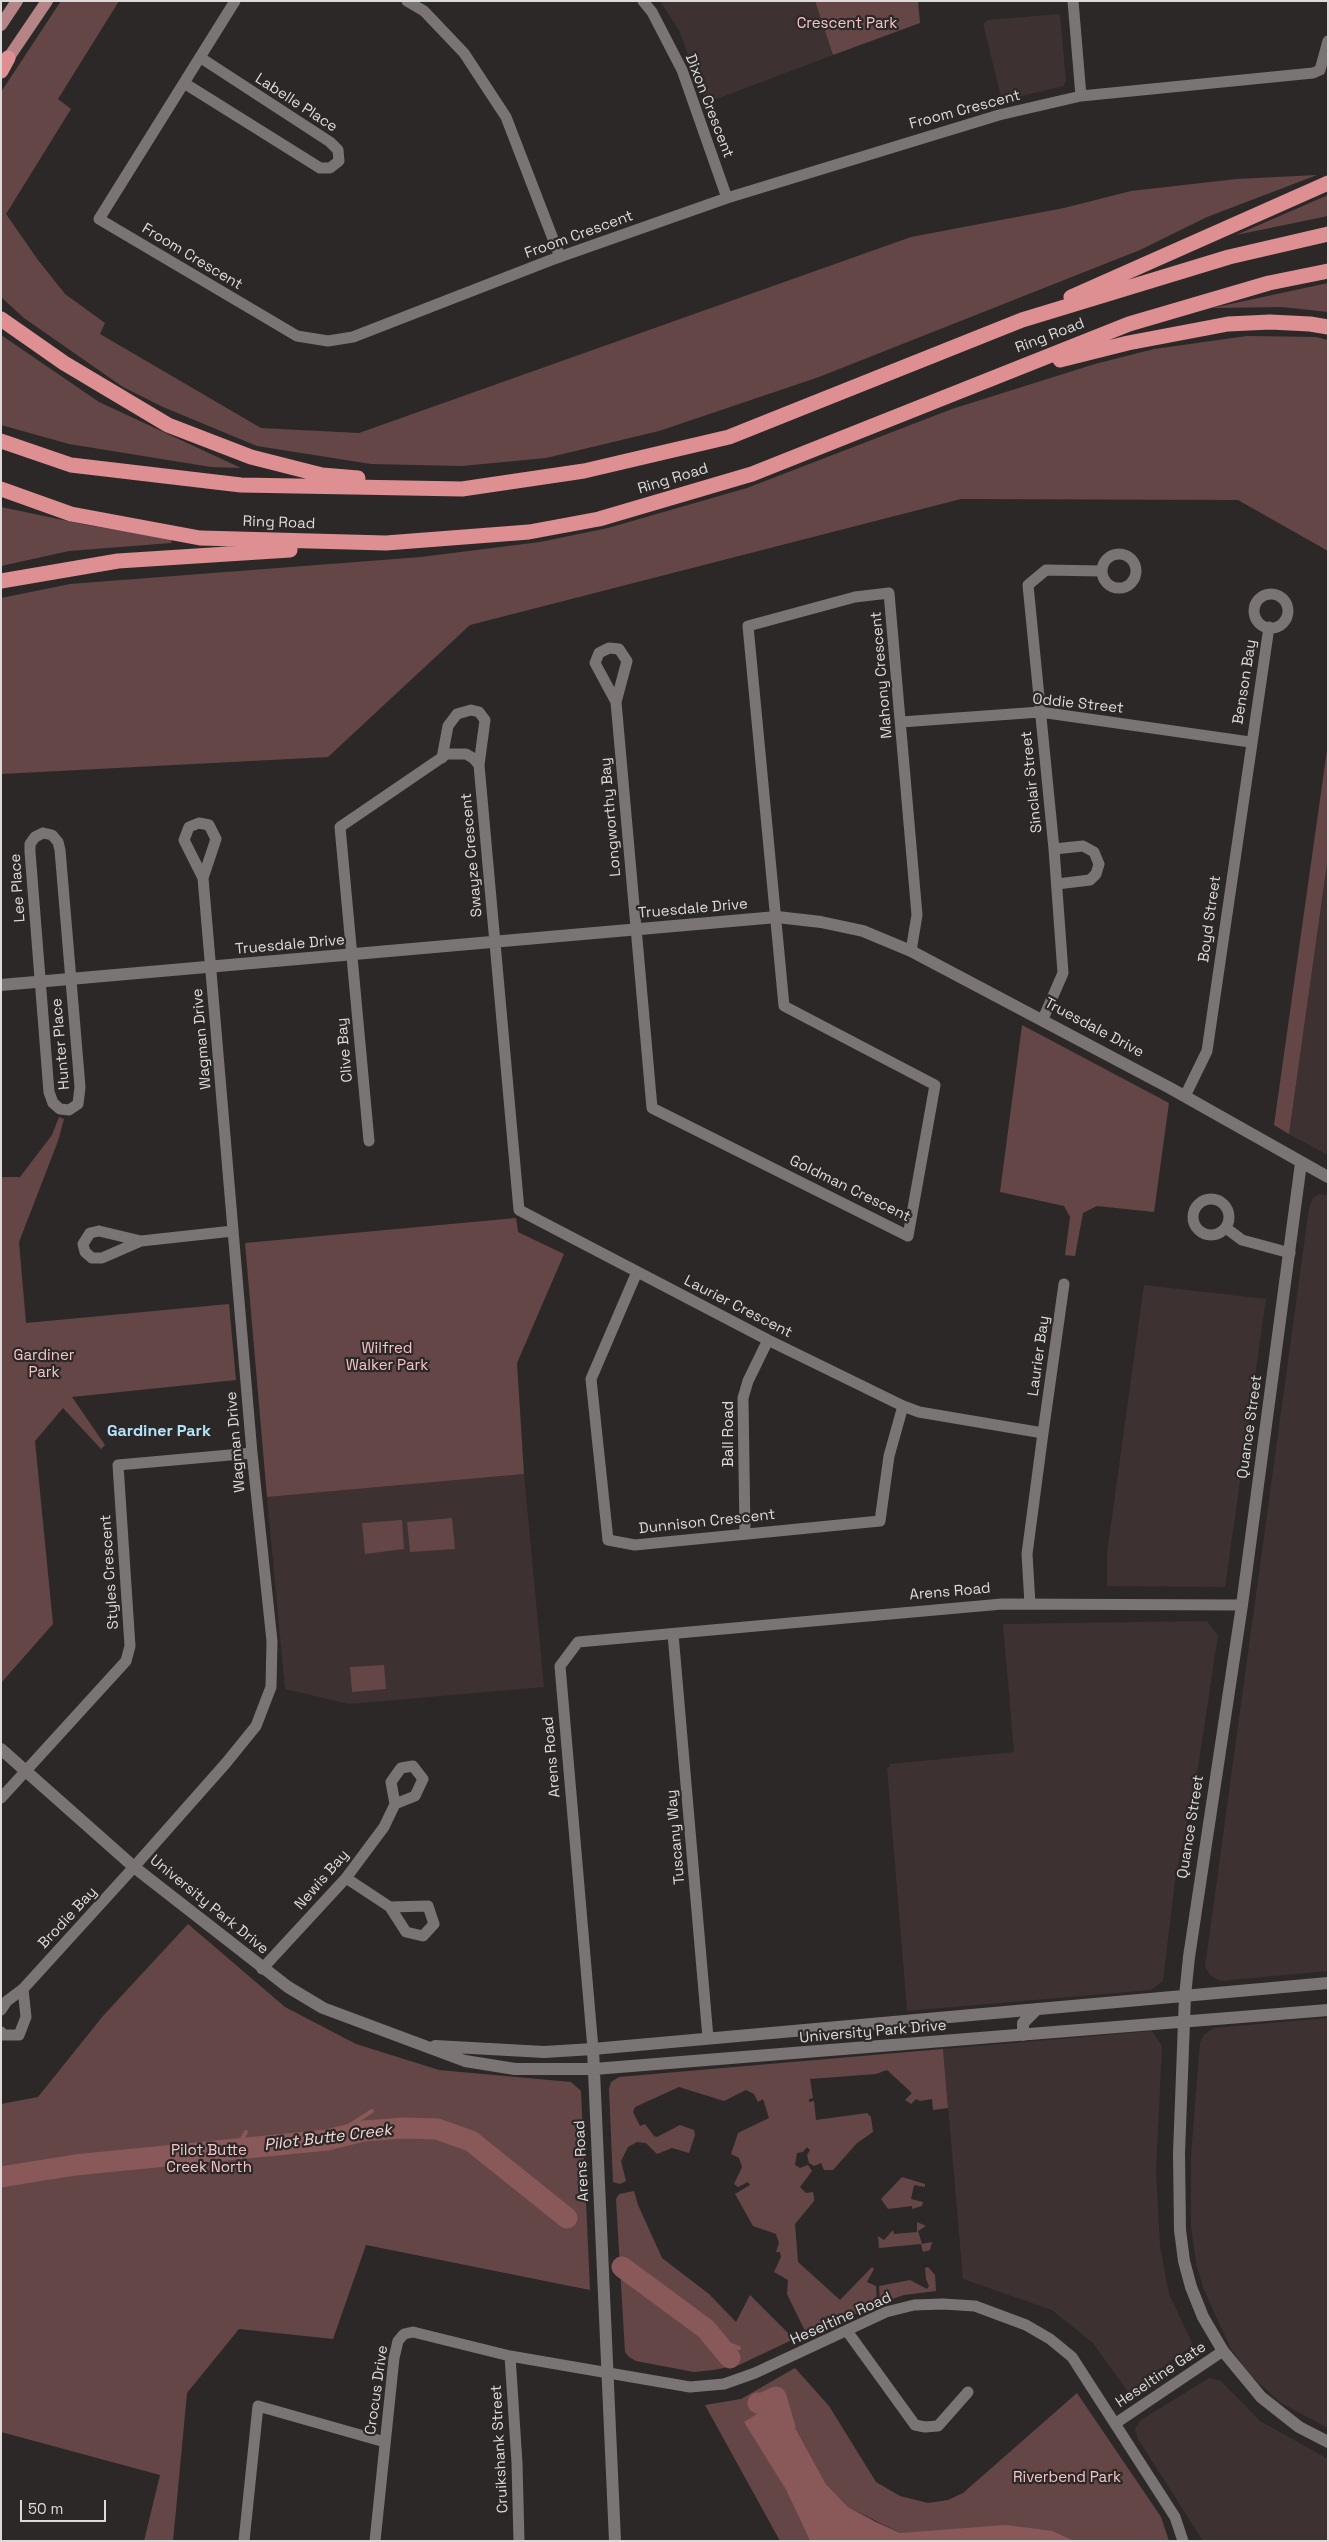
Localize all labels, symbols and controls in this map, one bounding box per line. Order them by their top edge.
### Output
park label: Crescent Park [797,15,897,33]
street label: Dixon Crescent [681,51,737,161]
street label: Labelle Place [252,70,340,136]
street label: Froom Crescent [907,87,1023,133]
street label: Froom Crescent [522,207,636,263]
street label: Froom Crescent [138,220,246,294]
street label: Ring Road [1013,315,1087,357]
street label: Ring Road [636,460,710,498]
street label: Ring Road [242,513,316,533]
street label: Mahony Crescent [867,611,897,739]
street label: Benson Bay [1229,638,1261,726]
street label: Oddie Street [1032,690,1124,718]
street label: Sinclair Street [1018,730,1046,834]
street label: Longworthy Bay [597,757,625,877]
street label: Swayze Crescent [458,792,486,918]
street label: Lee Place [7,853,29,923]
street label: Boyd Street [1195,874,1225,964]
street label: Truesdale Drive [637,895,749,923]
street label: Truesdale Drive [234,931,346,959]
street label: Wagman Drive [189,988,215,1090]
street label: Truesdale Drive [1041,994,1147,1062]
street label: Hunter Place [48,997,74,1091]
street label: Clive Bay [333,1017,357,1083]
street label: Goldman Crescent [786,1152,914,1226]
street label: Laurier Crescent [681,1272,795,1342]
street label: Laurier Bay [1024,1315,1054,1397]
park label: Wilfred Walker Park [346,1340,428,1375]
park label: Gardiner Park [14,1347,74,1382]
street label: Quance Street [1234,1374,1266,1480]
street label: Wagman Drive [223,1391,249,1493]
street label: Ball Road [720,1401,738,1467]
district label: Gardiner Park [107,1422,211,1442]
street label: Dunnison Crescent [638,1506,776,1538]
street label: Styles Crescent [97,1514,123,1630]
street label: Arens Road [909,1579,991,1605]
street label: Arens Road [539,1716,565,1798]
street label: Quance Street [1174,1774,1208,1880]
street label: Tuscany Way [663,1789,689,1885]
street label: Newis Bay [291,1846,353,1914]
street label: University Park Drive [146,1852,272,1958]
street label: Brodie Bay [35,1883,101,1953]
street label: University Park Drive [799,2017,947,2047]
street label: Arens Road [571,2120,593,2202]
water label: Pilot Butte Creek [263,2121,393,2155]
park label: Pilot Butte Creek North [166,2142,252,2177]
street label: Heseltine Road [788,2289,894,2349]
street label: Heseltine Gate [1112,2338,1210,2412]
street label: Crocus Drive [362,2344,392,2436]
street label: Cruikshank Street [488,2384,512,2514]
park label: Riverbend Park [1013,2469,1121,2487]
scale bar [22,2490,109,2522]
text: 50 m [28,2499,63,2518]

